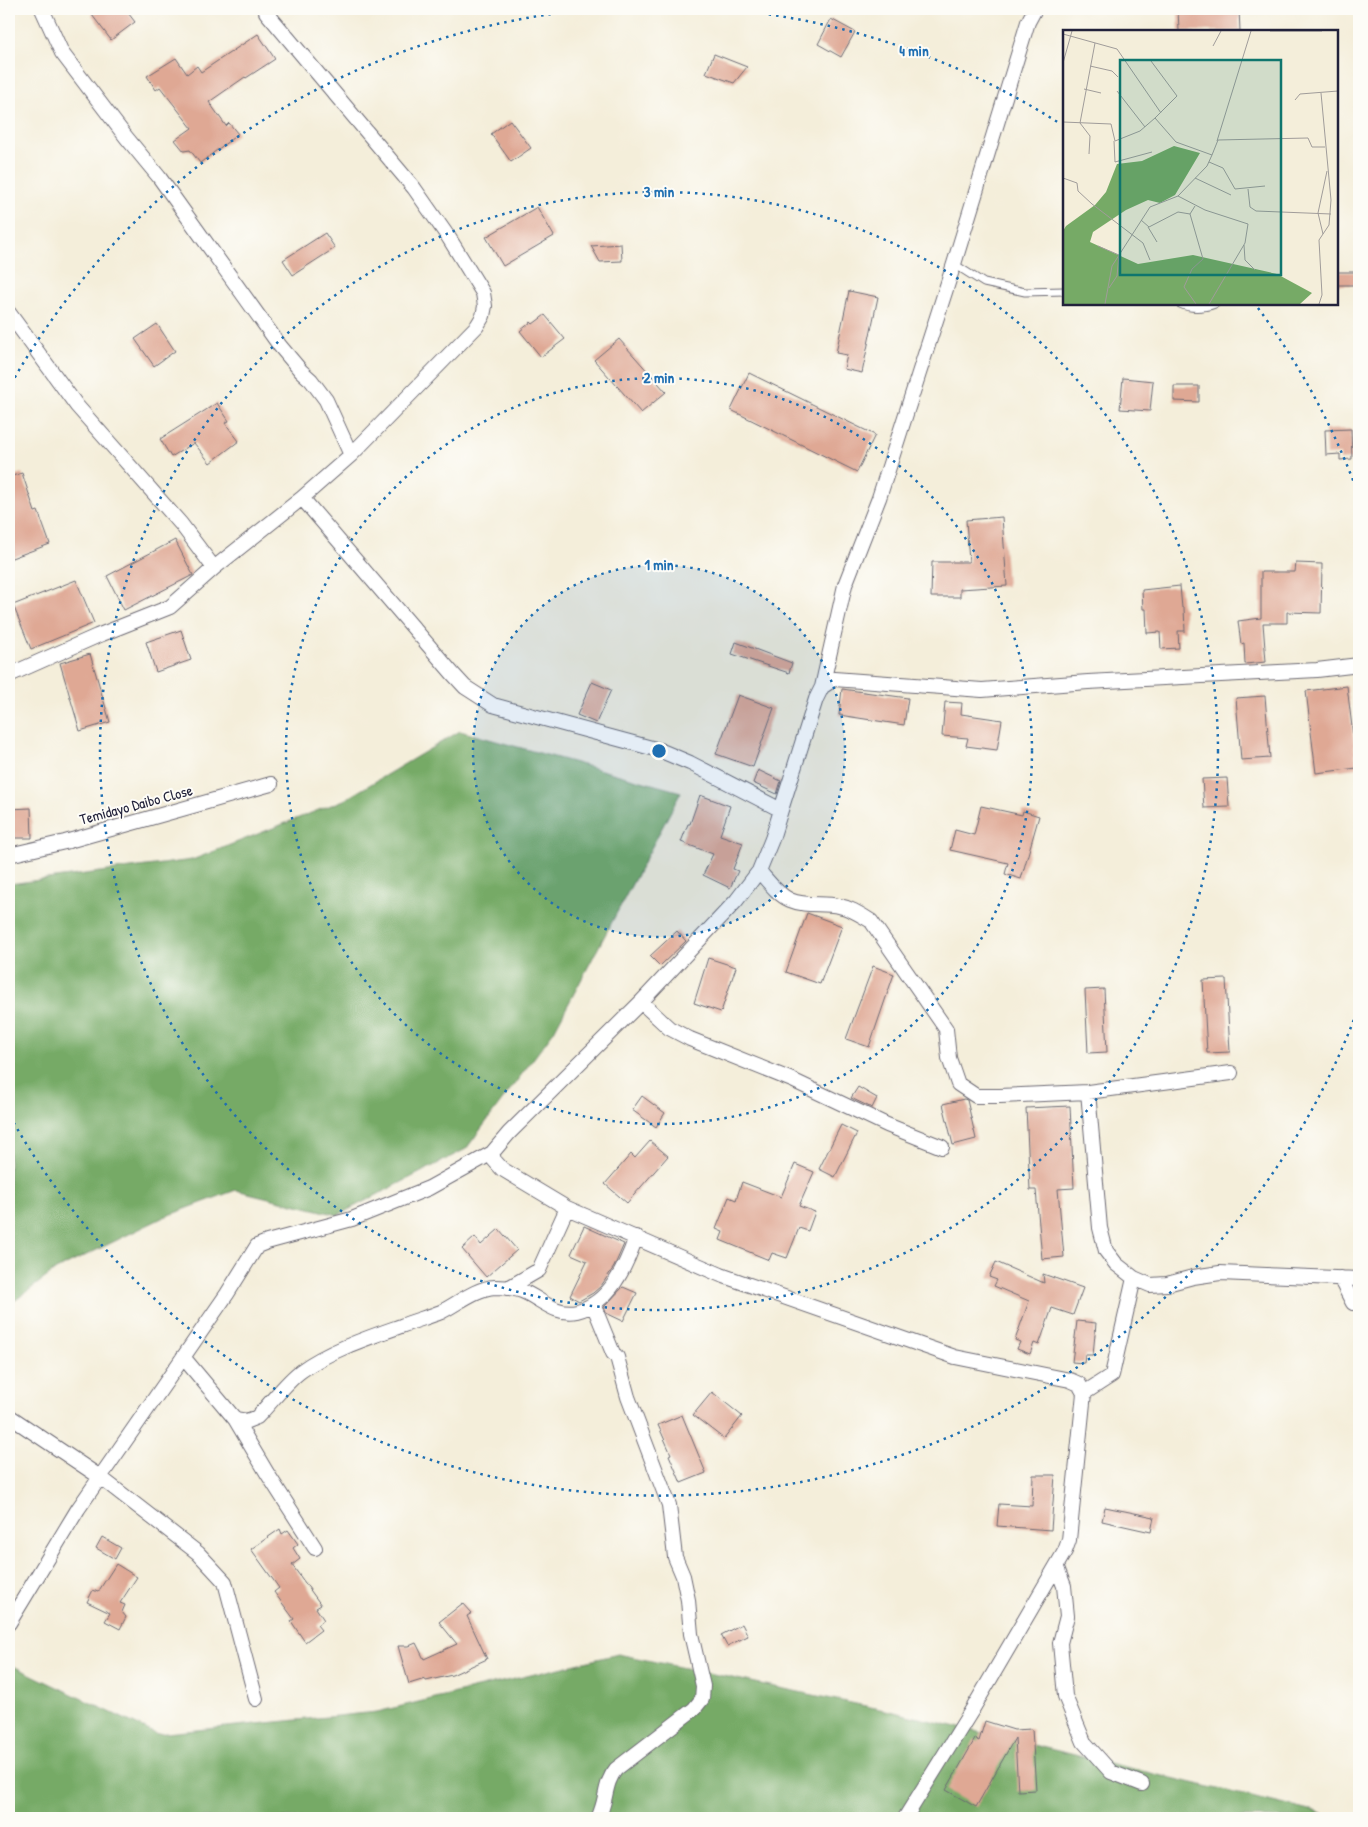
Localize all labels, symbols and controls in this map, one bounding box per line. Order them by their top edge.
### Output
inset map [1063,30,1338,305]
text: 4 min [899,40,929,61]
text: 3 min [644,181,674,202]
text: 2 min [644,367,675,388]
text: 1 min [644,554,674,575]
centre of rings [650,742,668,760]
street label: Temidayo Daibo Close [77,779,195,830]

